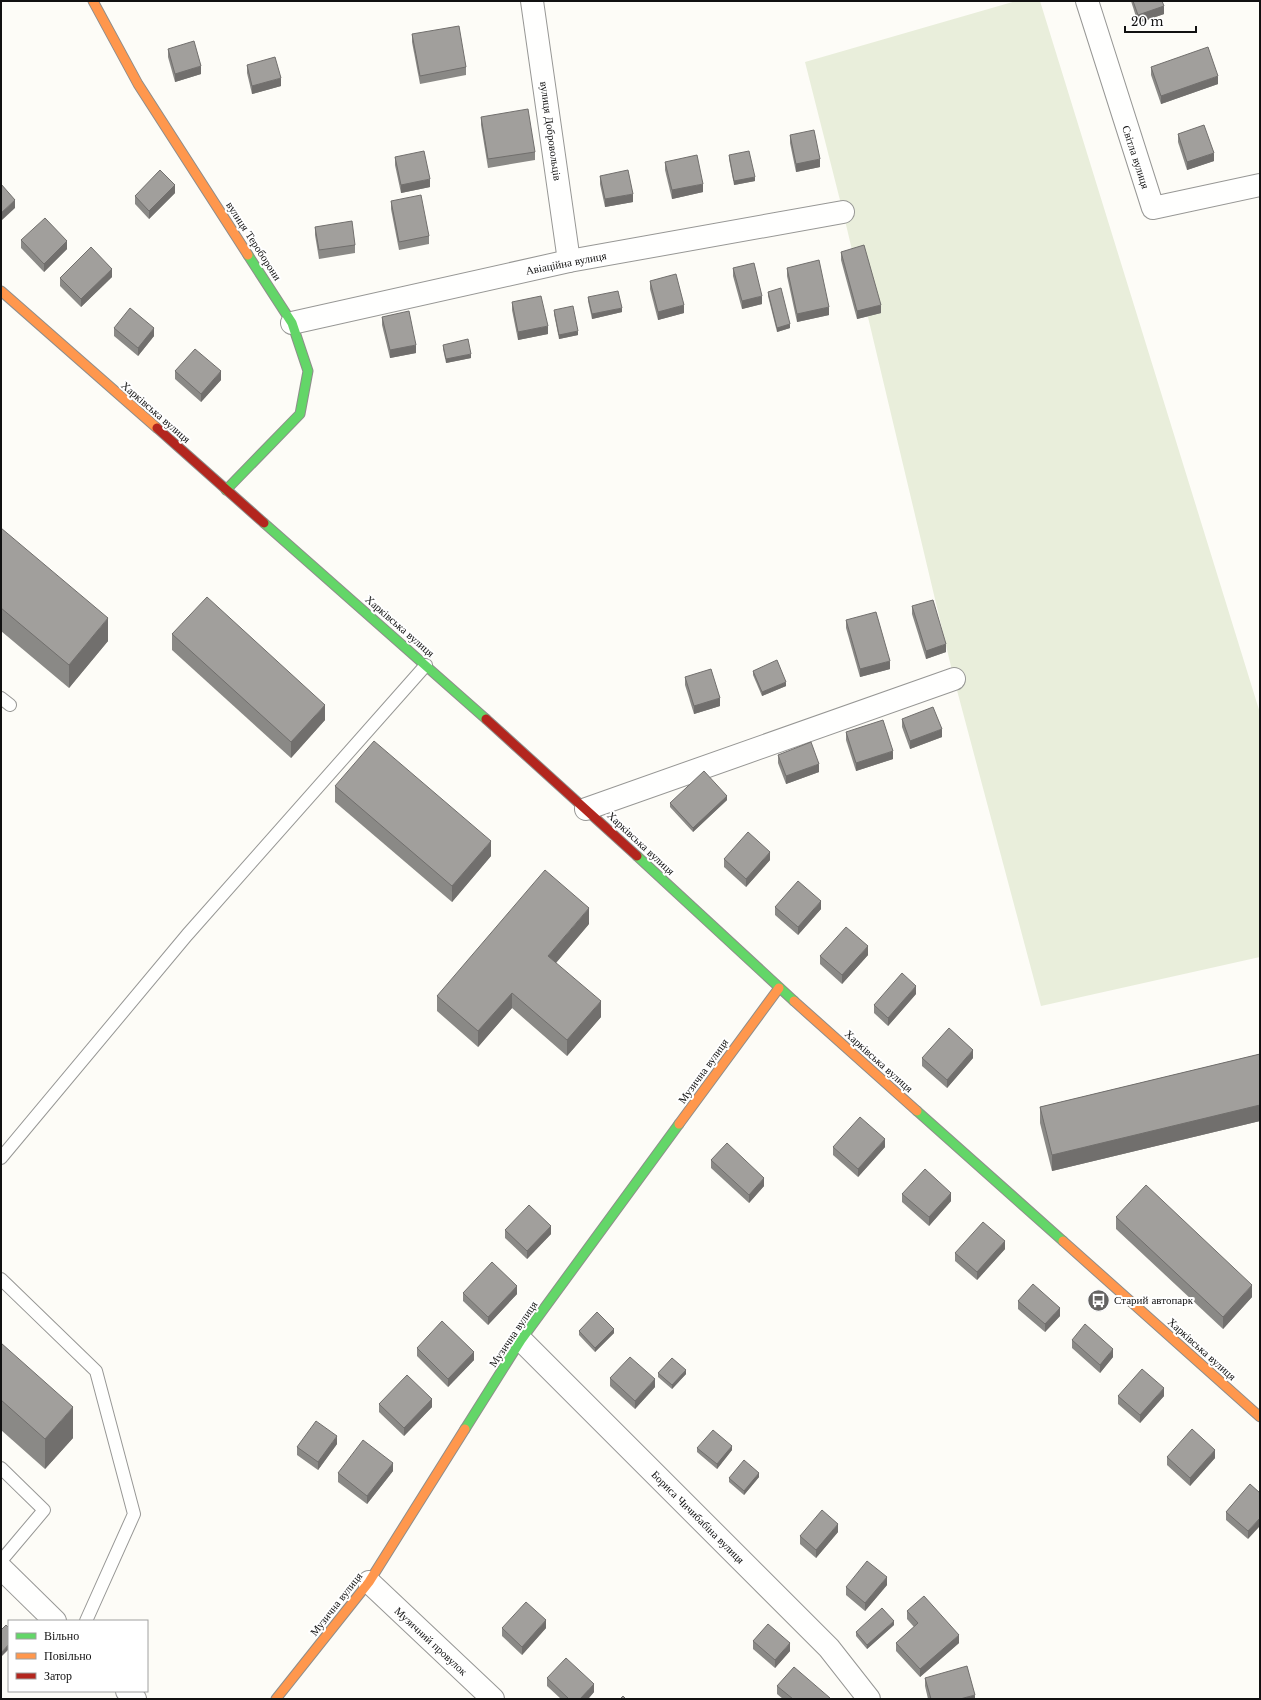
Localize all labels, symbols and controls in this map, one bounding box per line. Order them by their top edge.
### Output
scale bar [1125,8,1196,34]
text: 20 m [1131,14,1163,29]
street label: вулиця Добровольців [537,80,565,182]
street label: Світла вулиця [1119,124,1153,190]
street label: вулиця Тероборони [223,199,285,283]
street label: Авіаційна вулиця [524,248,608,278]
street label: Харківська вулиця [119,378,193,446]
street label: Харківська вулиця [363,592,437,660]
street label: Харківська вулиця [604,808,678,878]
street label: Харківська вулиця [842,1027,916,1095]
street label: Музична вулиця [675,1036,731,1106]
bus stop icon: Старий автопарк [1085,1287,1111,1313]
place label: Старий автопарк [1114,1293,1194,1307]
street label: Музична вулиця [486,1298,540,1370]
street label: Харківська вулиця [1165,1315,1239,1383]
street label: Бориса Чичибабіна вулиця [649,1468,747,1566]
street label: Музична вулиця [307,1569,365,1639]
street label: Музичний провулок [392,1604,471,1679]
legend [8,1620,148,1692]
text: Вільно [44,1628,79,1643]
text: Повільно [44,1648,92,1663]
text: Затор [44,1668,72,1683]

